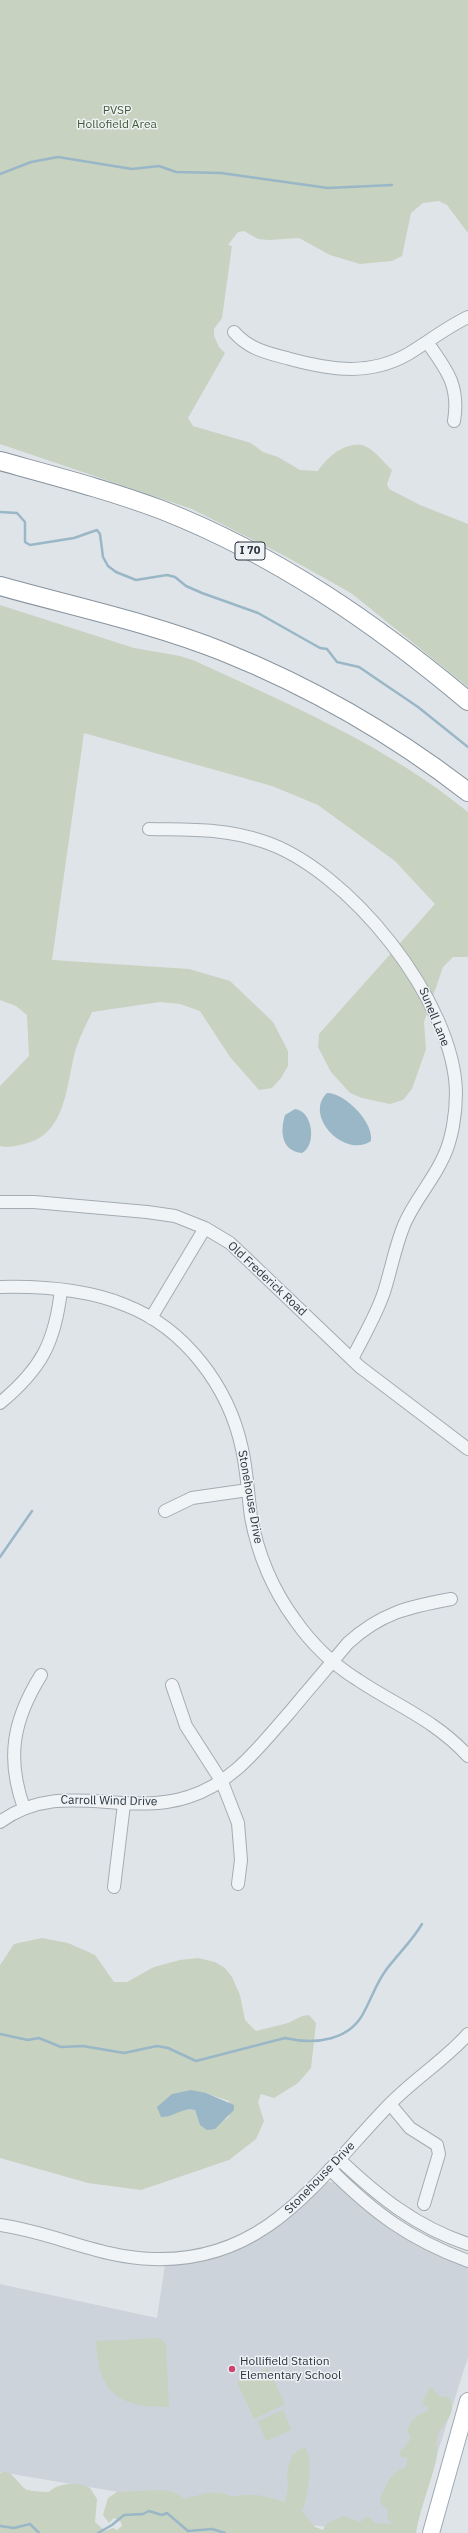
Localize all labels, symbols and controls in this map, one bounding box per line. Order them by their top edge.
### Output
park label: PVSP Hollofield Area [77,104,157,132]
road number: I 70 [235,542,265,560]
street label: Sunell Lane [416,985,452,1049]
street label: Old Frederick Road [225,1239,309,1319]
street label: Stonehouse Drive [235,1449,265,1545]
street label: Carroll Wind Drive [60,1793,158,1809]
street label: Stonehouse Drive [282,2139,358,2217]
place label: Hollifield Station Elementary School [240,2355,341,2383]
marker: Hollifield Station Elementary School [227,2364,237,2374]

